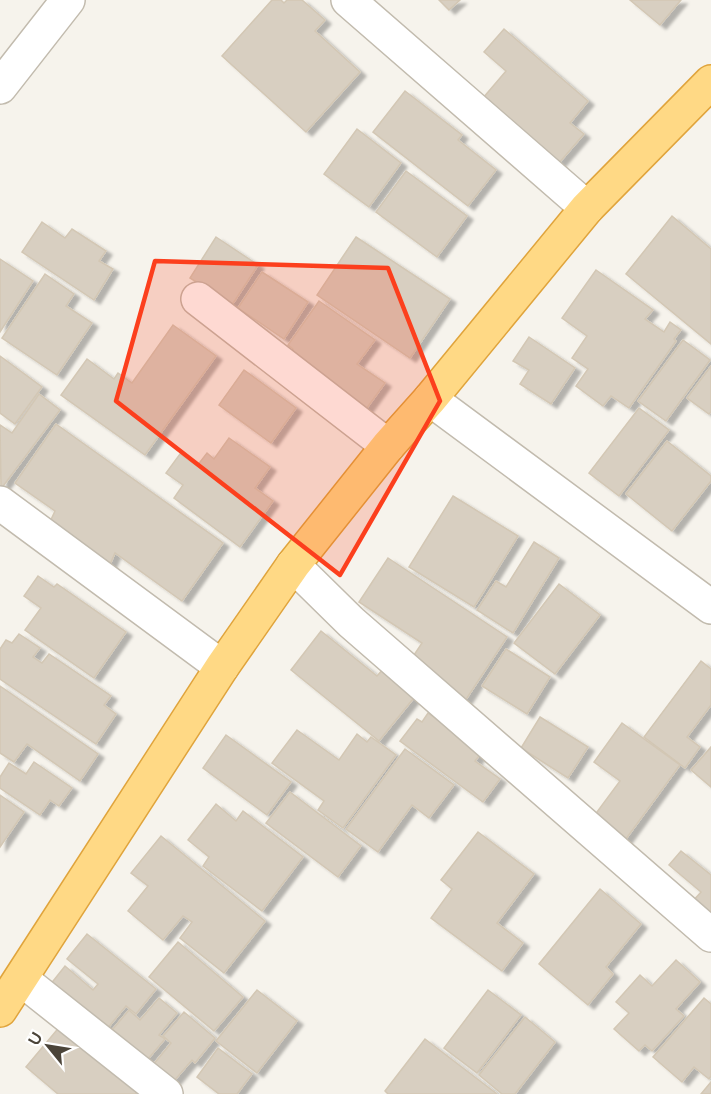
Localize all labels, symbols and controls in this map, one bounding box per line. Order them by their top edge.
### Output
north arrow [18,1016,78,1076]
text: U [24,1029,47,1049]

